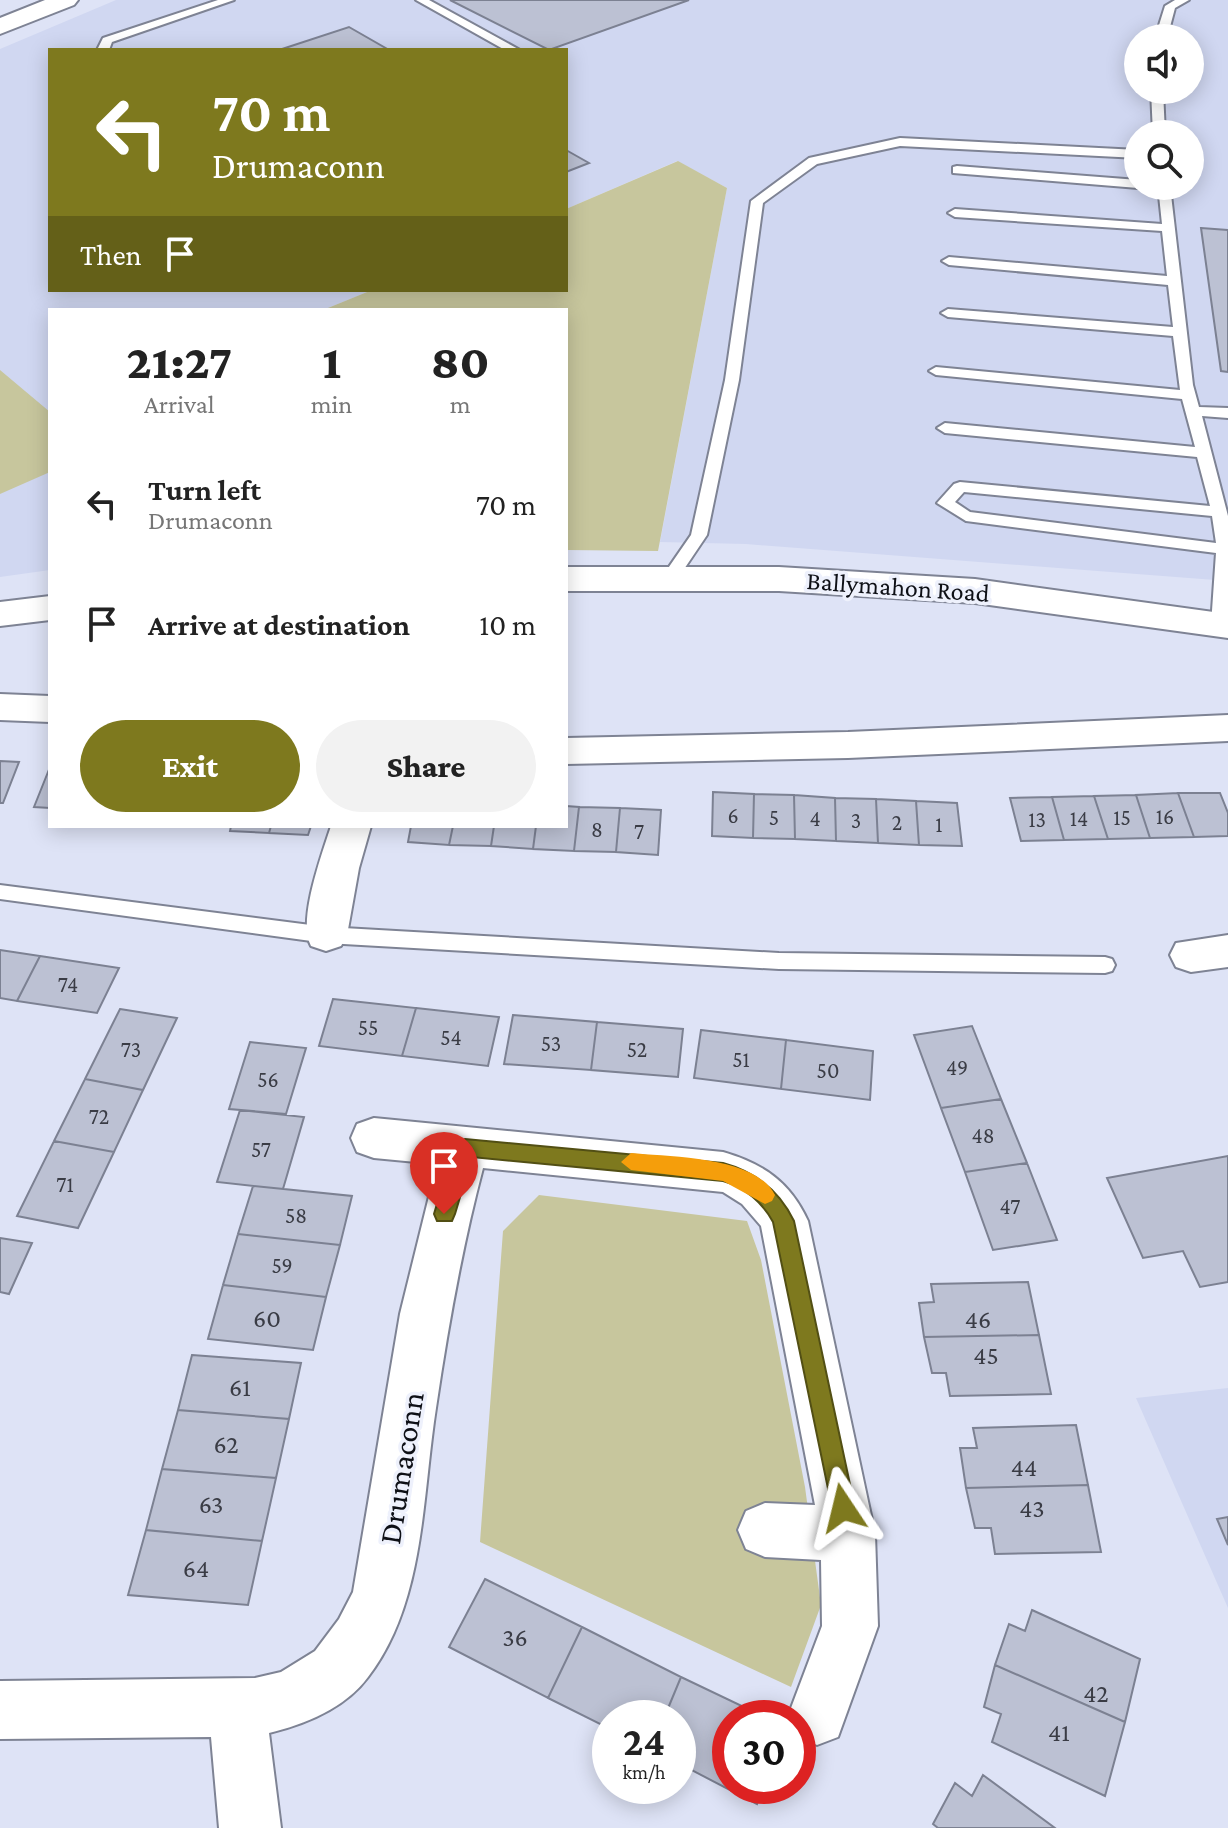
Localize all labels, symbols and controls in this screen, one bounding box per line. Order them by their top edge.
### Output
map controls [1124,24,1204,200]
button: sound [1124,24,1204,104]
icon: left [80,80,184,184]
text: 70 m [212,81,331,143]
button: search [1124,120,1204,200]
text: Drumaconn [212,146,385,186]
icon: arrive [158,232,202,276]
text: Then [80,238,142,271]
text: 21:27 [126,335,232,388]
text: 1 [322,335,341,388]
text: 80 [431,335,490,388]
text: Arrival [144,390,215,419]
text: min [311,390,352,419]
text: m [450,390,471,419]
text: Turn left [148,473,261,506]
icon: left [80,482,124,526]
text: 70 m [476,488,536,521]
text: Drumaconn [148,506,273,535]
street label: Ballymahon Road [806,566,991,608]
icon: arrive [80,602,124,646]
text: Arrive at destination [148,608,410,641]
text: 10 m [479,608,536,641]
button: Exit [80,720,300,812]
button: Share [316,720,536,812]
house number: 6 [727,803,739,828]
house number: 16 [1156,804,1174,829]
house number: 5 [769,805,779,830]
house number: 15 [1113,805,1131,830]
house number: 4 [809,806,821,831]
house number: 14 [1070,806,1088,831]
house number: 13 [1028,807,1046,832]
house number: 3 [851,808,861,833]
house number: 2 [892,810,902,835]
house number: 1 [935,812,943,837]
house number: 8 [591,817,603,842]
house number: 7 [634,819,644,844]
house number: 74 [58,972,78,997]
house number: 55 [358,1015,378,1040]
house number: 54 [440,1025,462,1050]
house number: 53 [541,1031,561,1056]
house number: 73 [121,1037,141,1062]
house number: 52 [627,1037,647,1062]
house number: 51 [732,1047,750,1072]
house number: 49 [946,1055,968,1080]
house number: 50 [817,1058,839,1083]
house number: 56 [257,1067,279,1092]
house number: 72 [89,1104,109,1129]
house number: 48 [971,1123,995,1148]
pin [410,1132,478,1214]
house number: 57 [251,1137,271,1162]
icon: arrive [422,1144,466,1188]
house number: 71 [56,1172,74,1197]
house number: 47 [1000,1194,1020,1219]
house number: 58 [285,1203,307,1228]
house number: 59 [271,1253,293,1278]
house number: 60 [253,1304,281,1333]
house number: 46 [965,1305,991,1334]
house number: 45 [973,1341,999,1370]
house number: 61 [229,1373,251,1402]
street label: Drumaconn [371,1389,431,1547]
house number: 62 [213,1430,239,1459]
house number: 44 [1011,1453,1037,1482]
position arrow [801,1466,885,1550]
house number: 63 [199,1490,223,1519]
house number: 43 [1019,1494,1045,1523]
house number: 64 [183,1554,209,1583]
house number: 36 [502,1623,528,1652]
house number: 42 [1083,1679,1109,1708]
speed limit sign: 30 [712,1700,816,1804]
house number: 41 [1048,1718,1070,1747]
text: 24 [623,1719,665,1764]
text: km/h [622,1761,666,1783]

